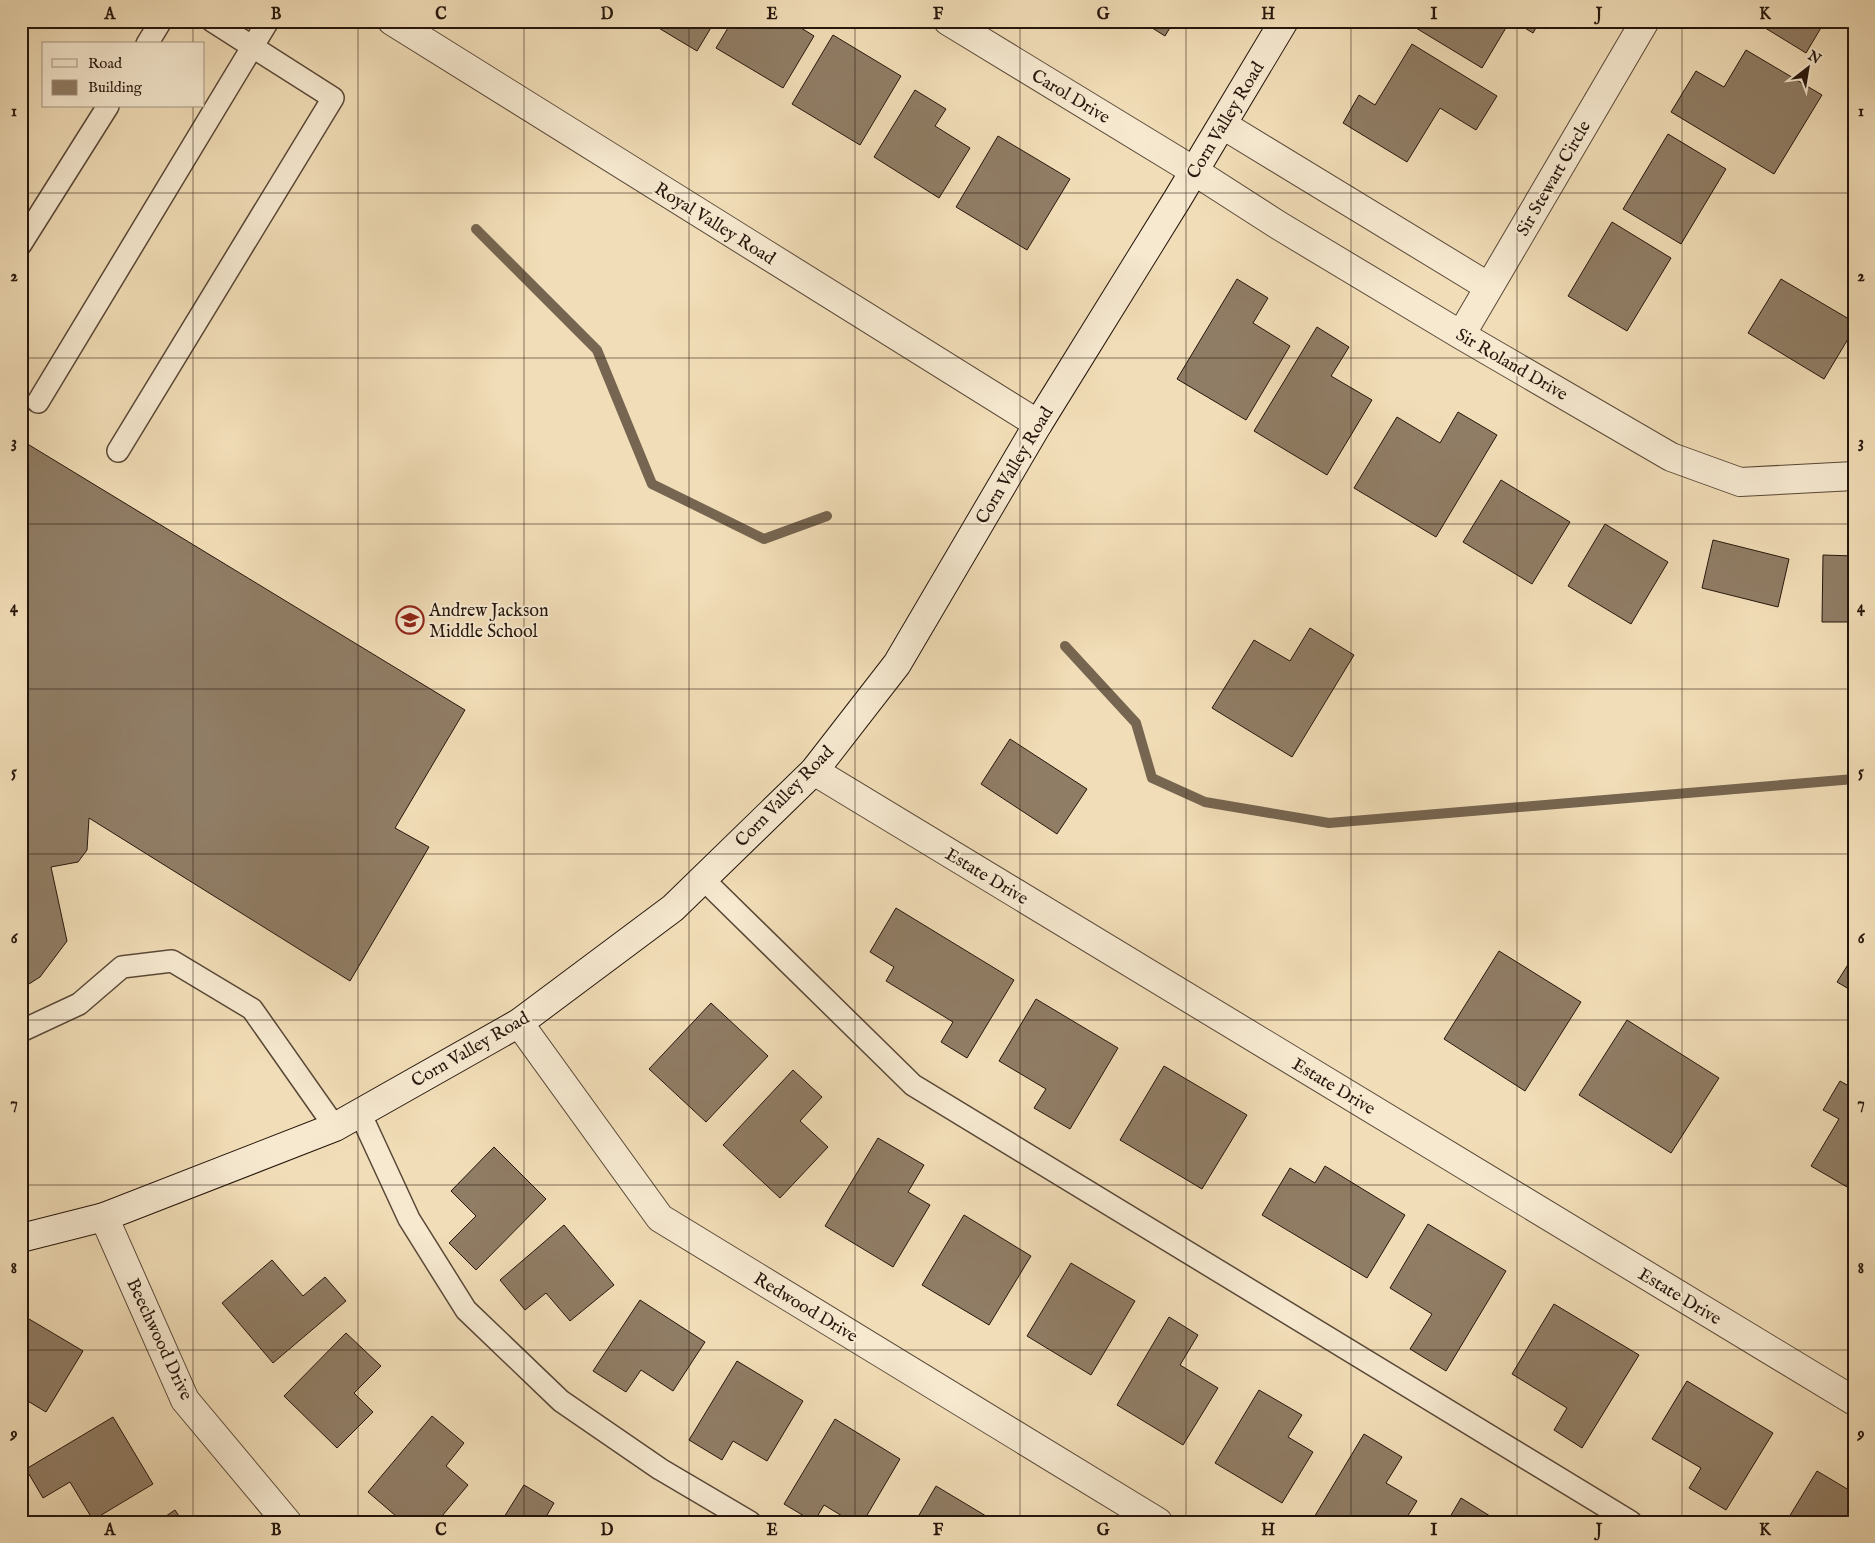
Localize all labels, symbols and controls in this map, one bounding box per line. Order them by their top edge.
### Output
text: A [104,5,117,25]
text: B [271,5,282,25]
text: C [435,5,447,25]
text: D [601,5,614,25]
text: E [766,5,778,25]
text: F [933,5,944,25]
text: G [1097,5,1110,25]
text: H [1261,5,1275,25]
text: I [1431,5,1438,25]
text: J [1594,5,1603,25]
text: K [1759,5,1772,25]
legend [42,42,205,108]
north arrow [1782,42,1832,92]
text: N [1803,46,1824,69]
text: Road [88,54,123,73]
street label: Corn Valley Road [1182,58,1270,184]
street label: Carol Drive [1027,65,1114,130]
text: Building [88,78,143,97]
text: 1 [11,102,17,122]
text: 1 [1858,102,1864,122]
street label: Sir Stewart Circle [1512,117,1597,241]
street label: Royal Valley Road [649,178,779,271]
text: 2 [10,267,18,287]
text: 2 [1857,267,1865,287]
street label: Sir Roland Drive [1451,324,1571,407]
street label: Corn Valley Road [971,403,1059,529]
text: 3 [11,433,17,453]
text: 3 [1858,433,1864,453]
text: 4 [10,598,19,618]
text: 4 [1857,598,1866,618]
place label: Andrew Jackson Middle School [428,600,549,644]
school or university icon: Andrew Jackson Middle School [395,605,425,635]
street label: Corn Valley Road [731,741,840,853]
text: 5 [11,763,17,783]
text: 5 [1858,763,1864,783]
street label: Estate Drive [940,843,1032,911]
text: 6 [11,929,19,949]
text: 6 [1858,929,1866,949]
street label: Corn Valley Road [408,1007,534,1093]
street label: Estate Drive [1287,1053,1379,1121]
text: 7 [10,1094,18,1114]
text: 7 [1857,1094,1865,1114]
text: 8 [11,1259,17,1279]
text: 8 [1858,1259,1864,1279]
street label: Estate Drive [1633,1263,1725,1331]
street label: Redwood Drive [749,1268,862,1348]
street label: Beechwood Drive [120,1275,197,1404]
text: 9 [10,1425,18,1445]
text: 9 [1857,1425,1865,1445]
text: A [104,1521,117,1541]
text: B [271,1521,282,1541]
text: C [435,1521,447,1541]
text: D [601,1521,614,1541]
text: E [766,1521,778,1541]
text: F [933,1521,944,1541]
text: G [1097,1521,1110,1541]
text: H [1261,1521,1275,1541]
text: I [1431,1521,1438,1541]
text: J [1594,1521,1603,1541]
text: K [1759,1521,1772,1541]

